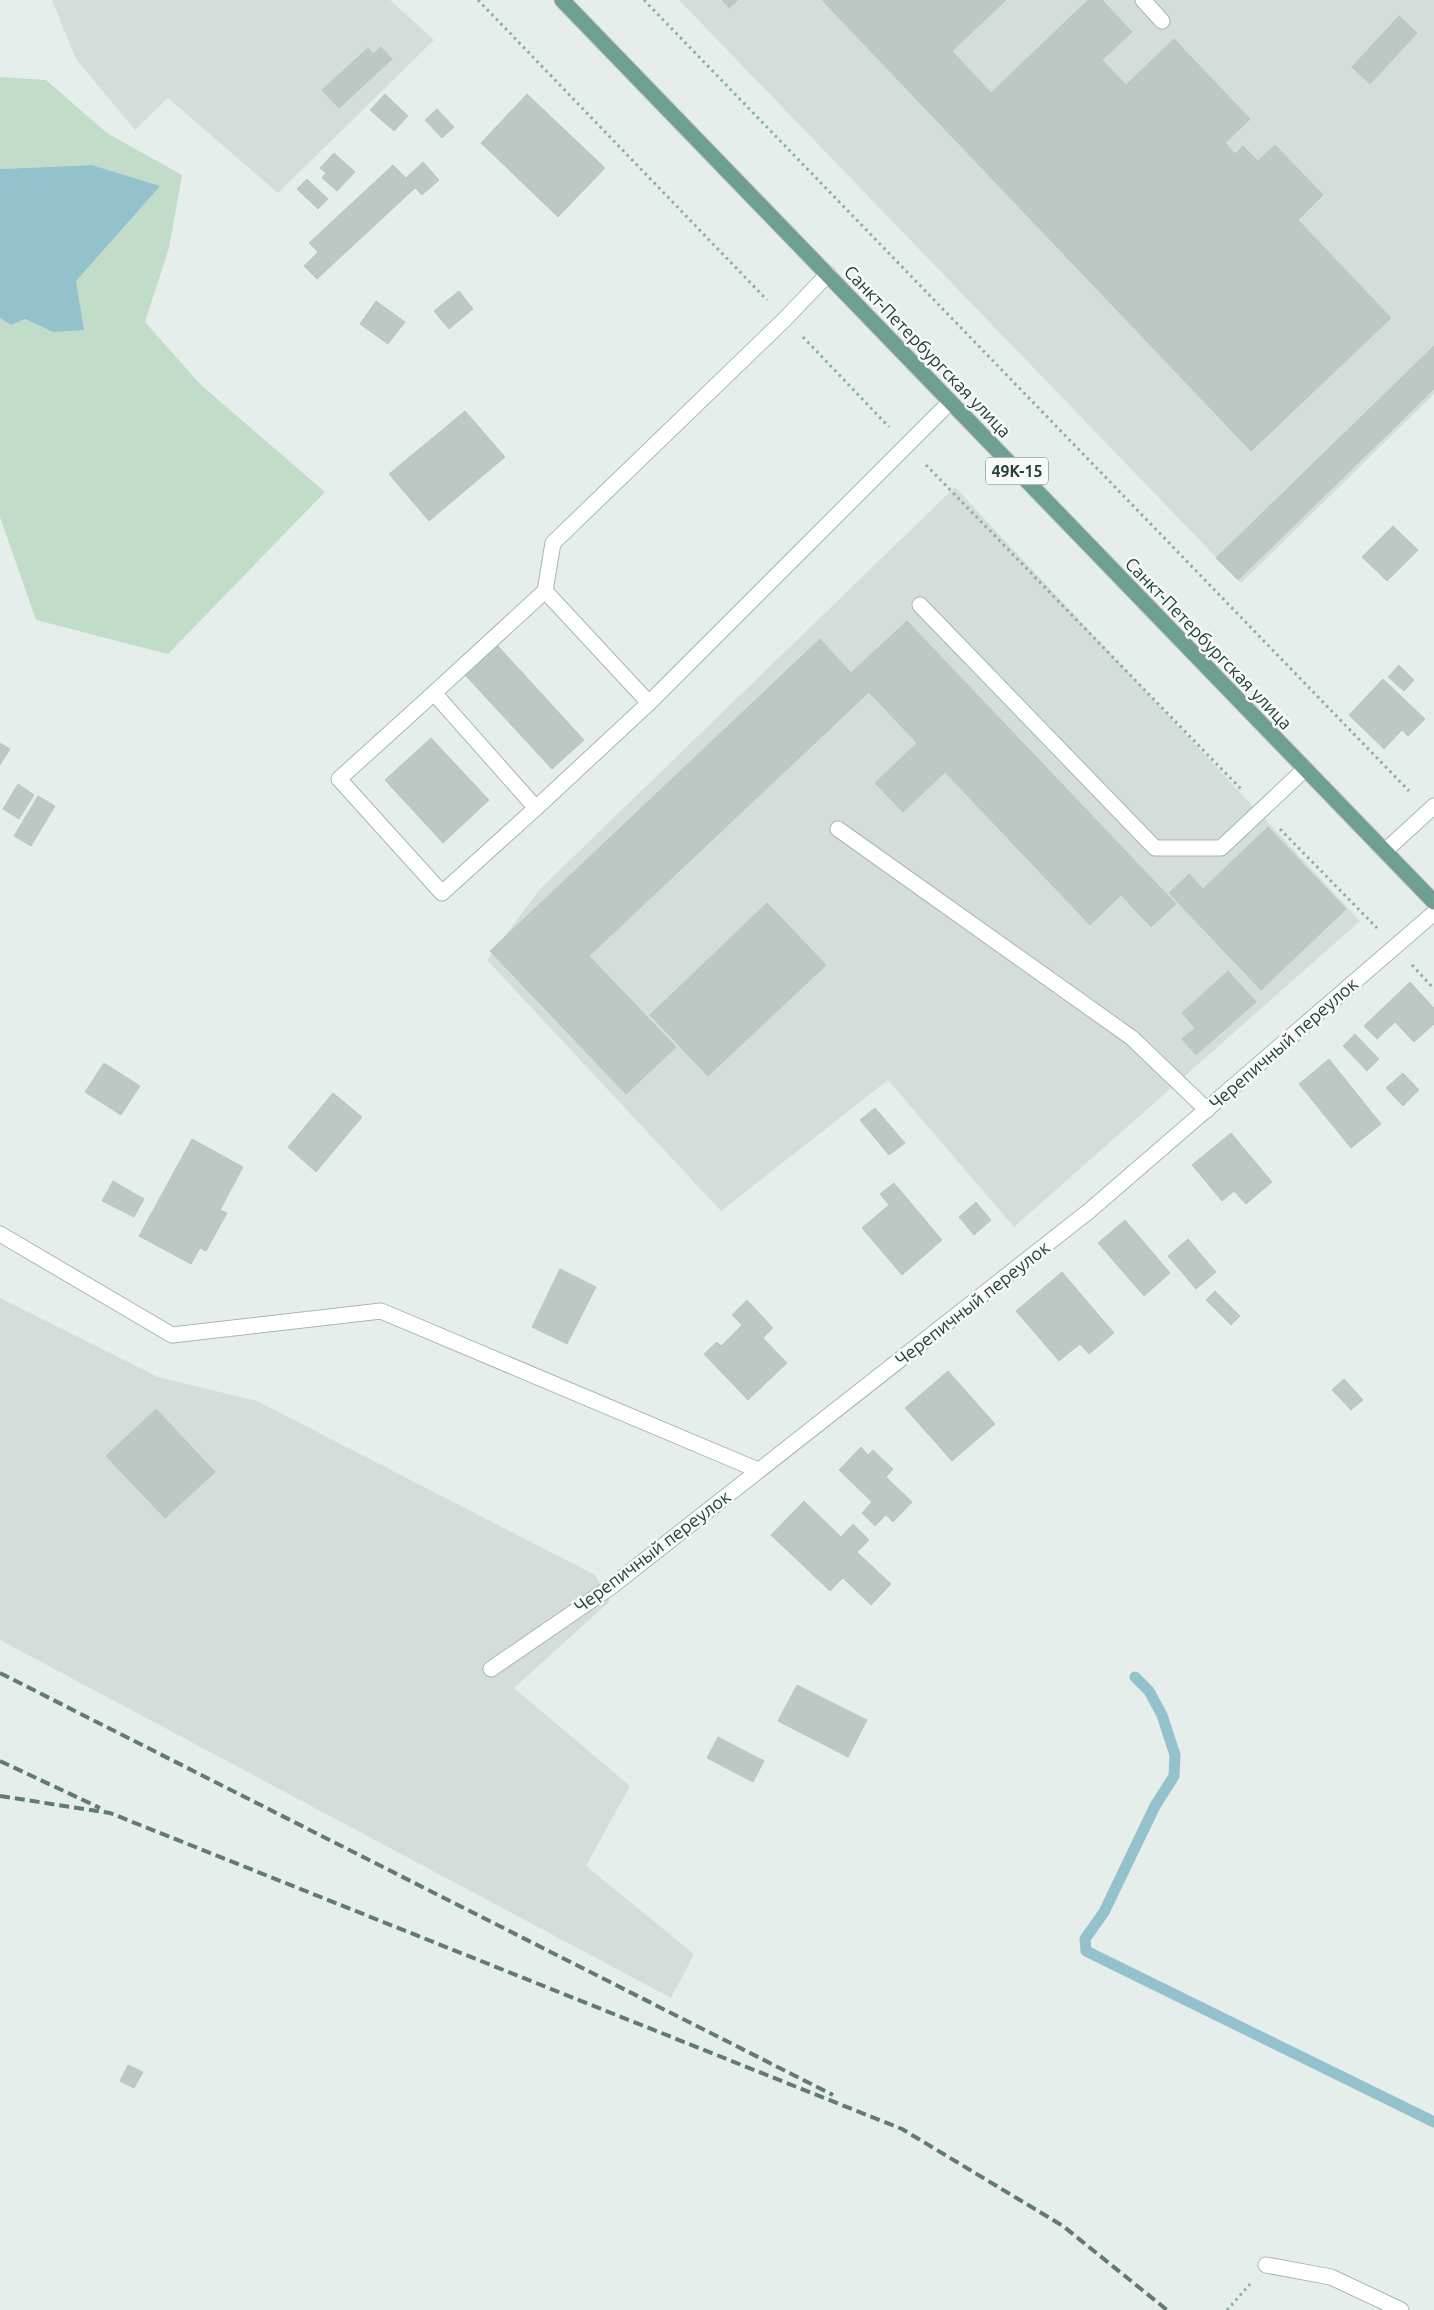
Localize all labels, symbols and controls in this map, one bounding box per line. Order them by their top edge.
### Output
street label: Санкт-Петербургская улица [841,261,1015,441]
road number: 49К-15 [986,458,1048,484]
street label: Санкт-Петербургская улица [1122,553,1296,733]
street label: Черепичный переулок [1205,973,1361,1113]
street label: Черепичный переулок [891,1237,1053,1369]
street label: Черепичный переулок [570,1486,734,1616]

